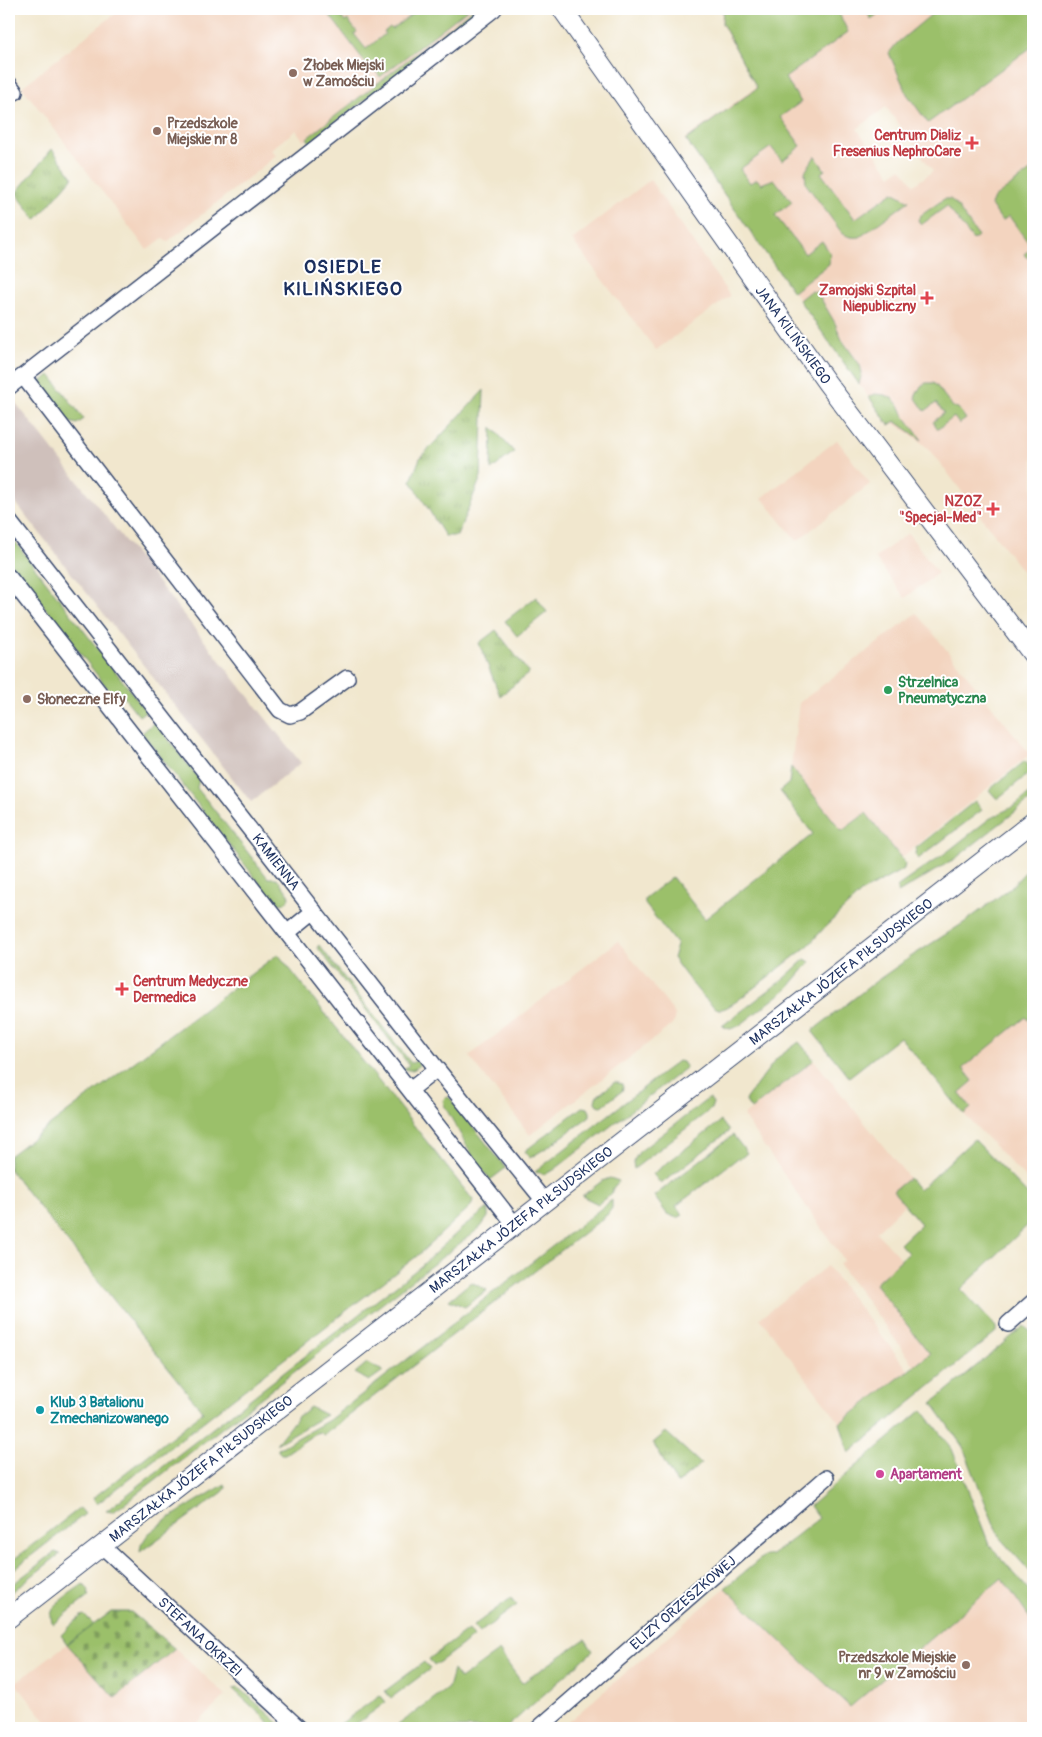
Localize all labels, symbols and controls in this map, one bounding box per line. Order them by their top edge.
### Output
place label: Żłobek Miejski w Zamościu [303,57,384,90]
marker: Żłobek Miejski w Zamościu [287,67,299,79]
place label: Przedszkole Miejskie nr 8 [167,115,239,148]
marker: Przedszkole Miejskie nr 8 [151,125,163,137]
place label: Centrum Dializ Fresenius NephroCare [833,127,962,160]
marker: Centrum Dializ Fresenius NephroCare [965,136,979,150]
district label: OSIEDLE KILIŃSKIEGO [283,255,403,301]
street label: JANA KILIŃSKIEGO [752,282,835,388]
place label: Zamojski Szpital Niepubliczny [819,282,916,315]
marker: Zamojski Szpital Niepubliczny [920,291,934,305]
place label: NZOZ "Specjal-Med" [899,493,982,526]
marker: NZOZ "Specjal-Med" [986,502,1000,516]
place label: Strzelnica Pneumatyczna [898,674,987,707]
marker: Strzelnica Pneumatyczna [882,684,894,696]
place label: Słoneczne Elfy [37,691,125,708]
marker: Słoneczne Elfy [21,693,33,705]
street label: KAMIENNA [249,830,303,894]
street label: MARSZAŁKA JÓZEFA PIŁSUDSKIEGO [745,894,936,1049]
place label: Centrum Medyczne Dermedica [133,973,249,1006]
marker: Centrum Medyczne Dermedica [115,982,129,996]
street label: MARSZAŁKA JÓZEFA PIŁSUDSKIEGO [425,1142,616,1297]
street label: MARSZAŁKA JÓZEFA PIŁSUDSKIEGO [105,1391,296,1546]
place label: Klub 3 Batalionu Zmechanizowanego [50,1394,169,1427]
marker: Klub 3 Batalionu Zmechanizowanego [34,1404,46,1416]
place label: Apartament [890,1466,962,1483]
marker: Apartament [874,1468,886,1480]
street label: ELIZY ORZESZKOWEJ [627,1552,740,1654]
street label: STEFANA OKRZEI [155,1594,245,1680]
place label: Przedszkole Miejskie nr 9 w Zamościu [838,1649,957,1682]
marker: Przedszkole Miejskie nr 9 w Zamościu [960,1659,972,1671]

